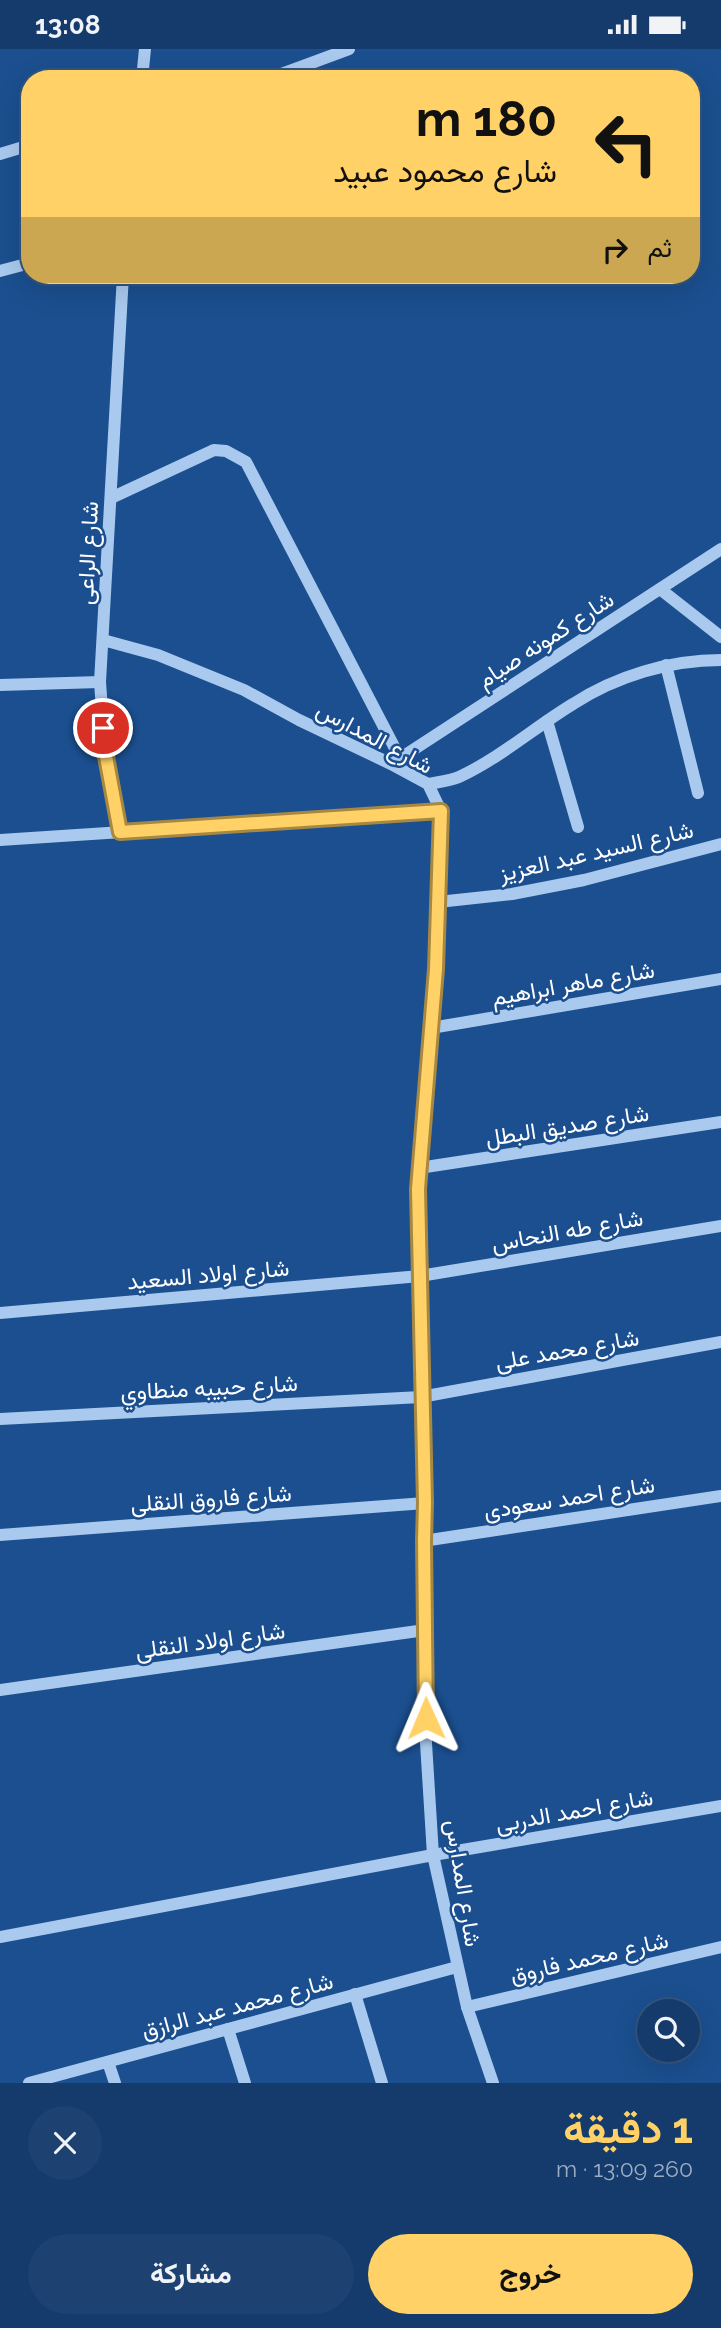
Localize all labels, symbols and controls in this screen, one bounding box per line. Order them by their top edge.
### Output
text: 13:08 [35,10,100,40]
text: 180 m [416,90,557,147]
icon: left [581,98,672,189]
text: شارع محمود عبيد [333,152,557,189]
icon: right [596,231,634,269]
text: ثم [648,233,672,263]
street label: شارع الراعى [71,501,106,606]
street label: شارع كمونه صيام [472,585,620,696]
street label: شارع المدارس [311,695,438,782]
pin [73,698,133,758]
icon: arrive [84,709,122,747]
street label: شارع السيد عبد العزيز [495,815,697,890]
street label: شارع ماهر ابراهيم [490,955,657,1014]
street label: شارع صديق البطل [483,1099,651,1154]
street label: شارع طه النحاس [489,1203,645,1260]
street label: شارع اولاد السعيد [126,1253,291,1298]
street label: شارع محمد على [493,1323,642,1378]
street label: شارع حبيبه منطاوي [120,1369,299,1411]
street label: شارع احمد سعودى [481,1470,657,1527]
street label: شارع فاروق النقلى [129,1479,293,1520]
street label: شارع اولاد النقلى [133,1616,287,1667]
position arrow [389,1681,463,1755]
street label: شارع احمد الدربى [493,1783,655,1840]
street label: شارع المدارس [438,1818,487,1949]
street label: شارع محمد فاروق [507,1926,671,1991]
street label: شارع محمد عبد الرازق [138,1966,336,2046]
map controls [637,1999,700,2062]
button: search [637,1999,700,2062]
text: 1 دقيقة [563,2104,693,2153]
button: close [28,2106,102,2180]
text: 260 m · 13:09 [556,2155,693,2182]
button: مشاركة [28,2234,354,2314]
button: خروج [368,2234,693,2314]

